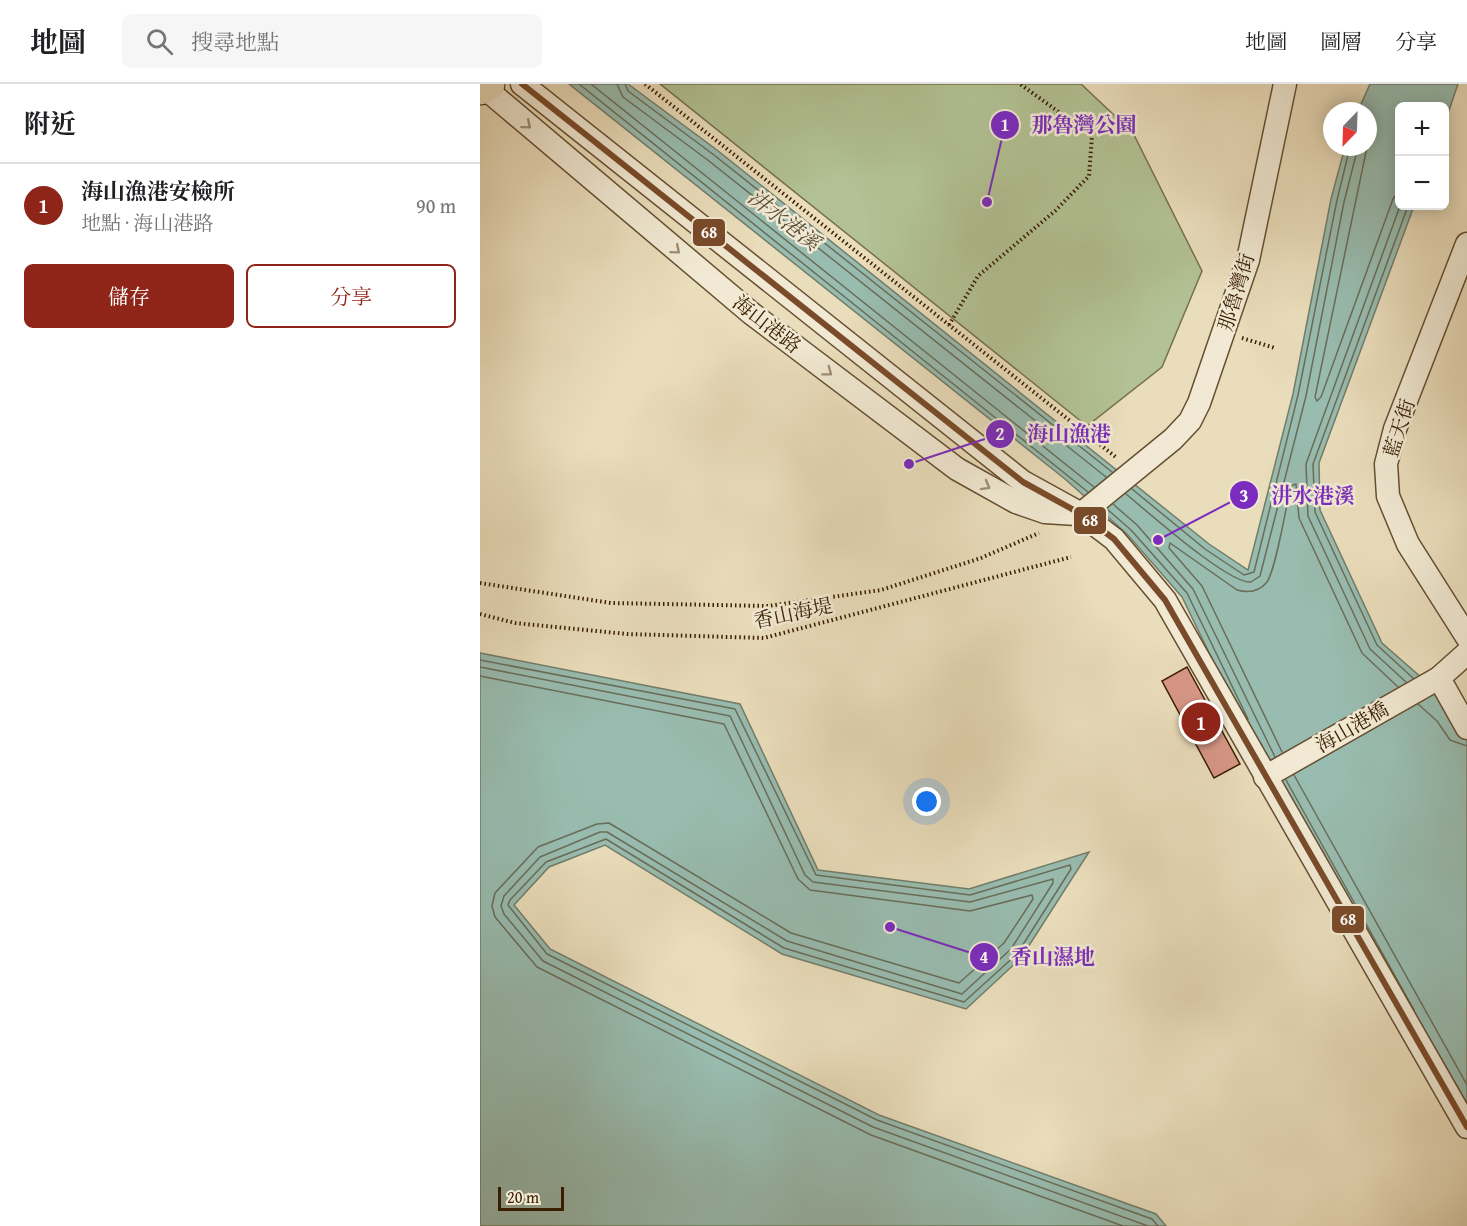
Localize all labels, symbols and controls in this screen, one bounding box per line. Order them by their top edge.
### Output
search box [122,14,542,68]
text: 地圖 [30,21,86,62]
icon: search [143,25,176,58]
text: 搜尋地點 [191,26,279,58]
text: 地圖 [1245,26,1287,57]
text: 圖層 [1320,26,1362,57]
text: 分享 [1395,26,1437,57]
north arrow [1323,102,1377,156]
map controls [1395,102,1449,210]
button: + [1395,102,1449,156]
text: 附近 [24,104,76,143]
callout: 那魯灣公園 [990,105,1149,144]
text: 那魯灣公園 [1032,109,1137,140]
text: 1 [1000,111,1010,138]
one-way arrow [520,117,531,128]
button: − [1395,156,1449,210]
text: 海山漁港安檢所 [81,175,235,207]
water label: 汫水港溪 [742,182,829,259]
text: 1 [38,191,49,220]
text: 90 m [416,191,456,220]
text: 地點 · 海山港路 [81,208,213,237]
line badge: 68 [692,218,726,247]
text: 68 [701,220,717,244]
one-way arrow [669,243,680,254]
street label: 那魯灣街 [1210,249,1261,334]
button: 儲存 [24,264,234,328]
button: 分享 [246,264,456,328]
street label: 海山港路 [727,288,808,360]
one-way arrow [822,364,833,375]
street label: 藍天街 [1375,395,1422,461]
callout: 海山漁港 [985,414,1123,453]
text: 海山漁港 [1027,418,1111,449]
text: 2 [995,420,1005,447]
callout: 汫水港溪 [1229,476,1367,515]
one-way arrow [980,479,990,490]
text: 汫水港溪 [1271,480,1355,511]
text: 3 [1239,482,1249,509]
line badge: 68 [1073,506,1107,535]
text: 68 [1082,508,1098,532]
street label: 香山海堤 [751,590,835,635]
street label: 海山港橋 [1310,694,1394,759]
pin: 1 [1182,700,1220,744]
your location [912,787,941,816]
line badge: 68 [1331,905,1365,934]
text: 68 [1340,907,1356,931]
callout: 香山濕地 [969,938,1107,977]
text: 香山濕地 [1011,941,1095,972]
text: 4 [979,943,989,970]
scale bar [498,1184,564,1212]
text: 20 m [507,1185,539,1209]

